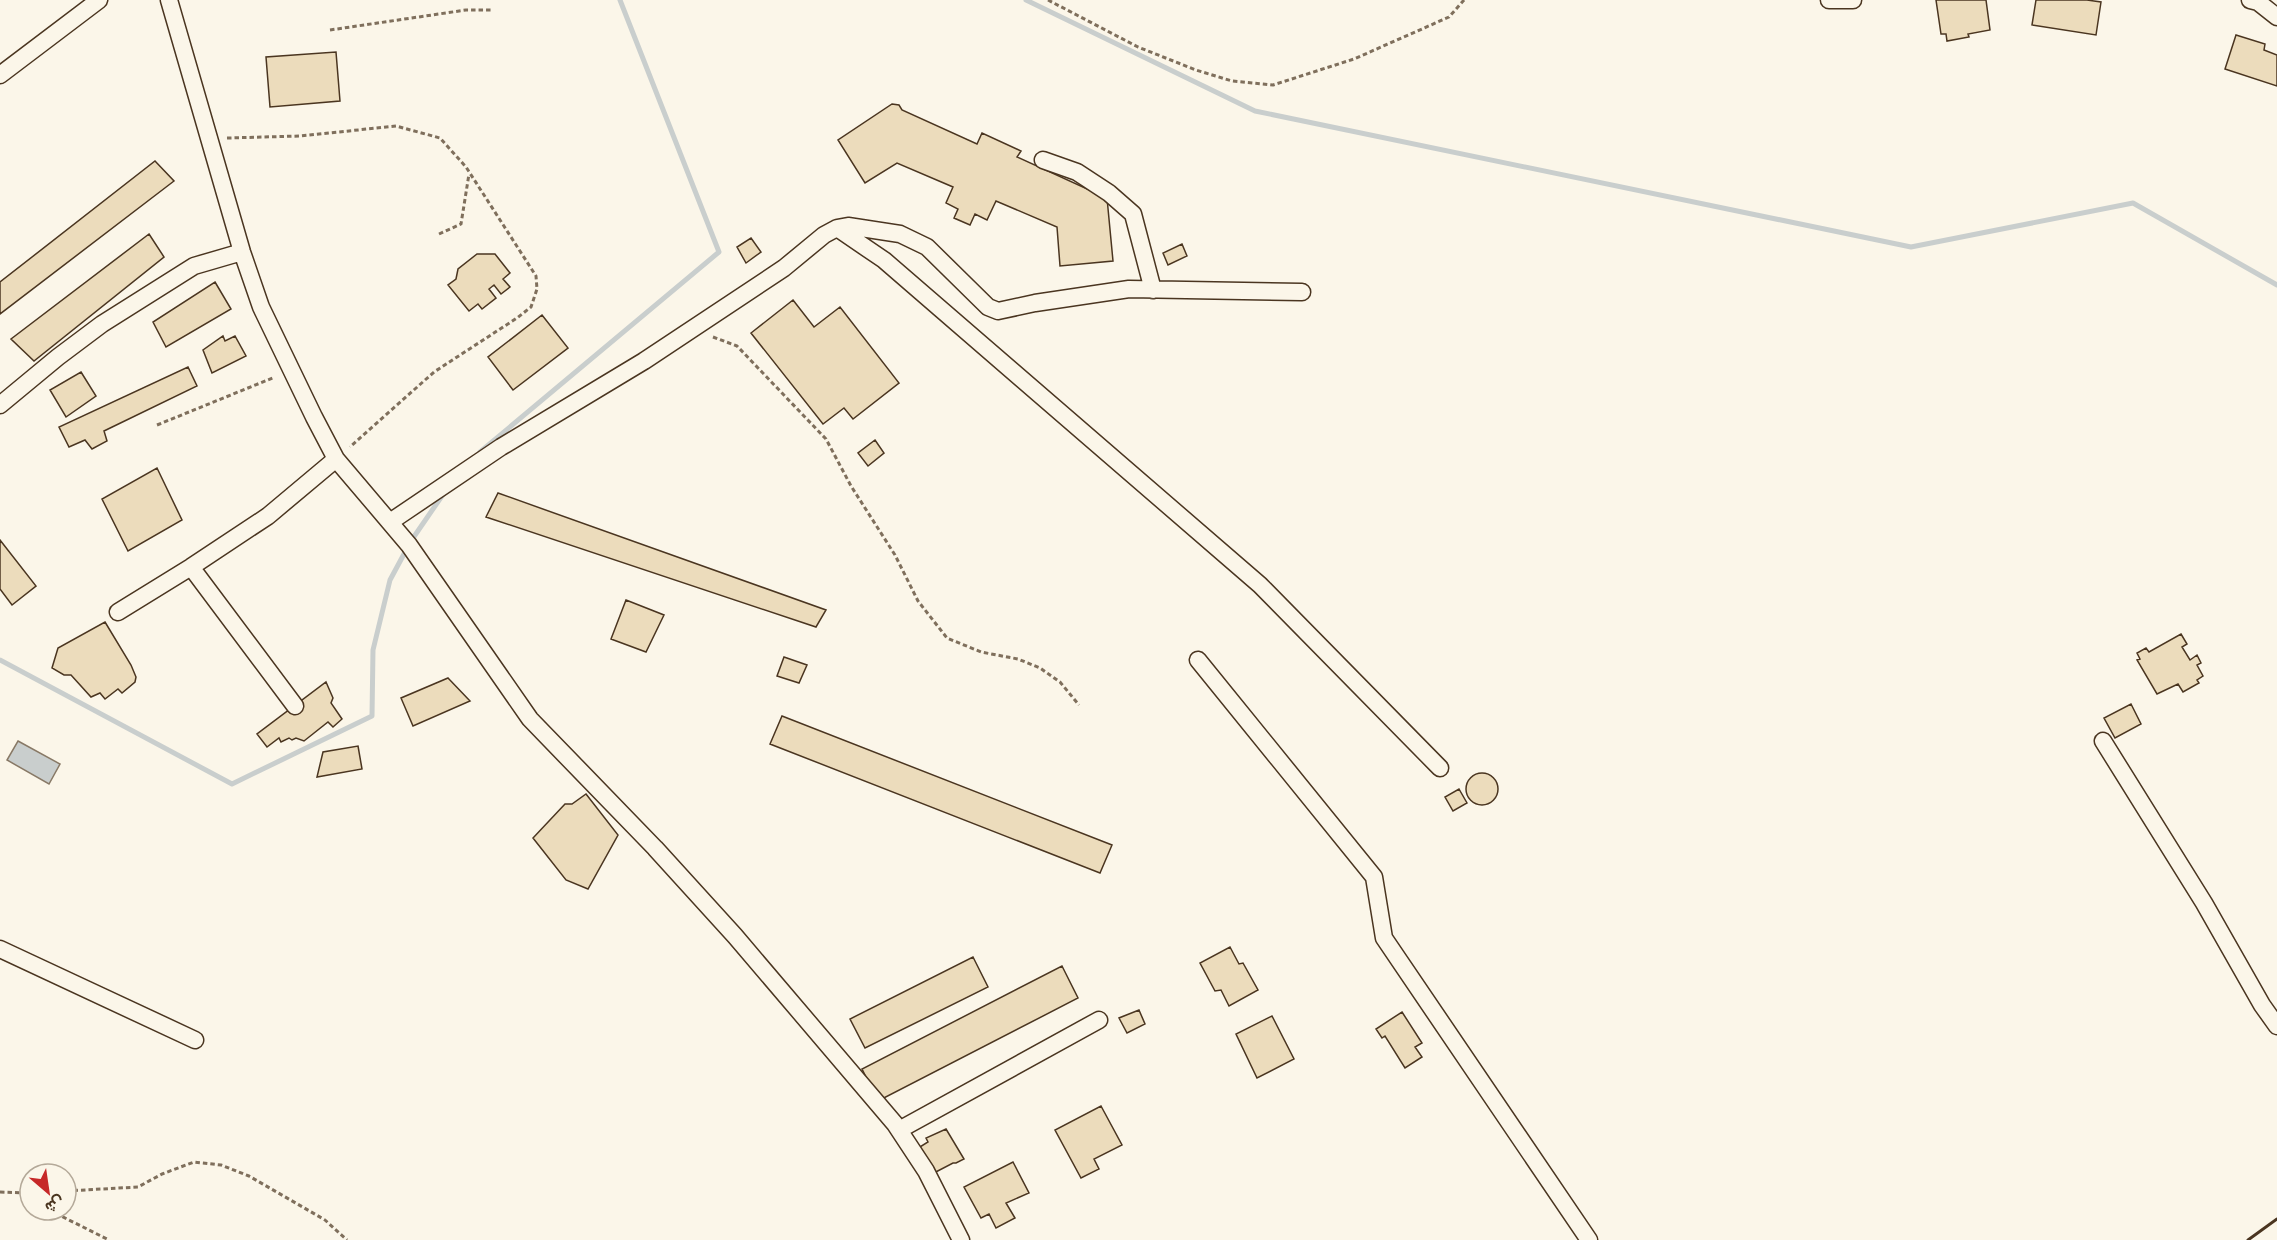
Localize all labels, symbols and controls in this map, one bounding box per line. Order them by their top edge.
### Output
north arrow [18,1162,78,1222]
text: ش [42,1192,68,1218]

